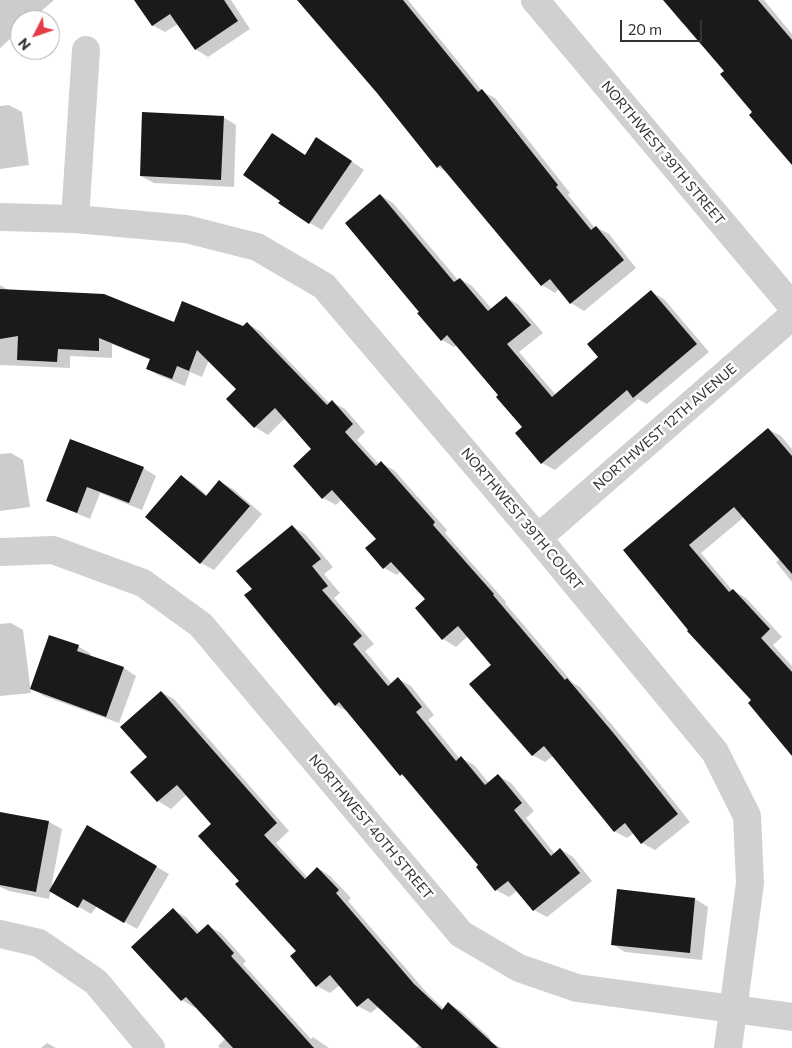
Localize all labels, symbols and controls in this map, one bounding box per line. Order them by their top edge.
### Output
north arrow [10,10,60,60]
scale bar [622,10,704,42]
text: 20 m [628,20,662,38]
text: N [14,35,34,54]
street label: NORTHWEST 39TH STREET [598,78,728,228]
street label: NORTHWEST 12TH AVENUE [590,360,740,494]
street label: NORTHWEST 39TH COURT [458,445,586,593]
street label: NORTHWEST 40TH STREET [305,751,437,903]

